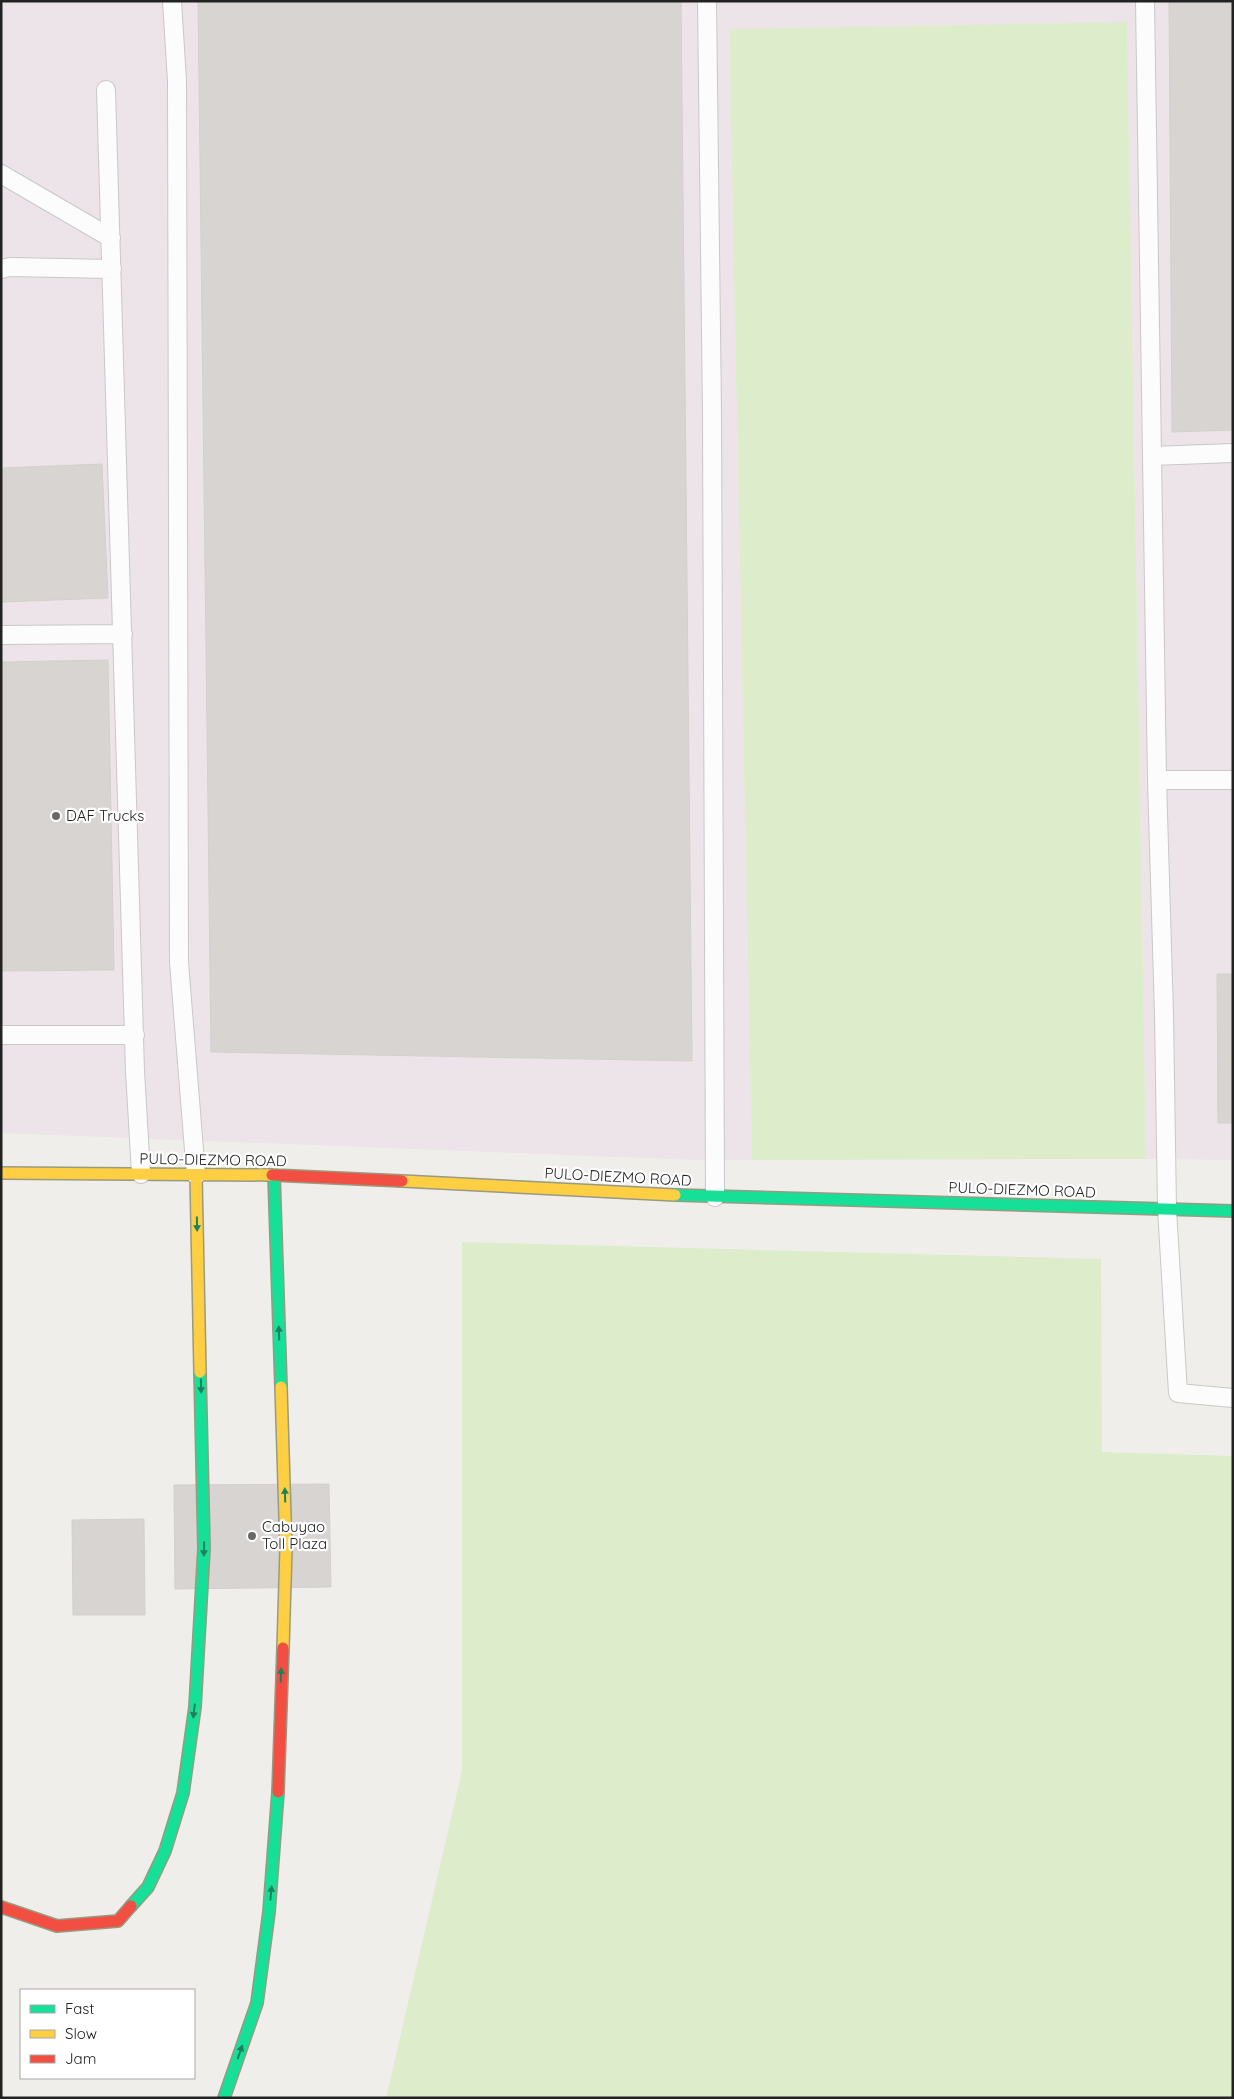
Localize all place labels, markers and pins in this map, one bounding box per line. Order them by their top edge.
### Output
place label: DAF Trucks [66,806,144,825]
marker: DAF Trucks [50,810,62,822]
place label: Cabuyao Toll Plaza [262,1517,327,1553]
marker: Cabuyao Toll Plaza [246,1530,258,1542]

